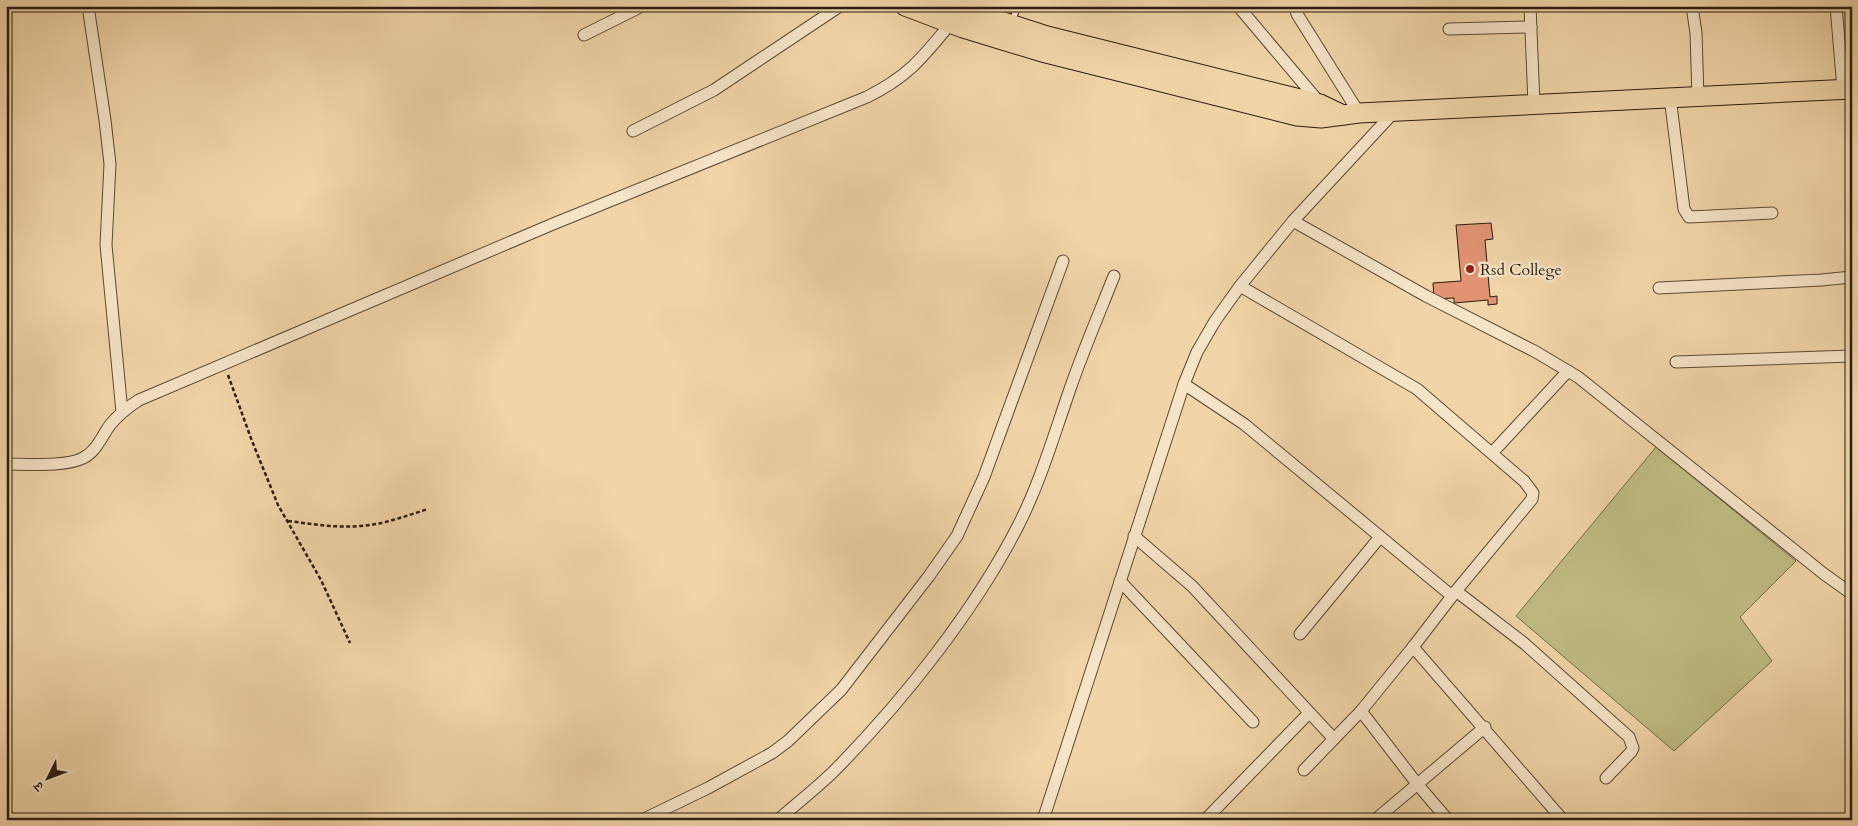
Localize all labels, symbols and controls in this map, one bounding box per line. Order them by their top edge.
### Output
place label: Rsd College [1480,259,1562,281]
marker: Rsd College [1464,263,1476,275]
north arrow [22,754,72,804]
text: उ [29,777,49,796]

